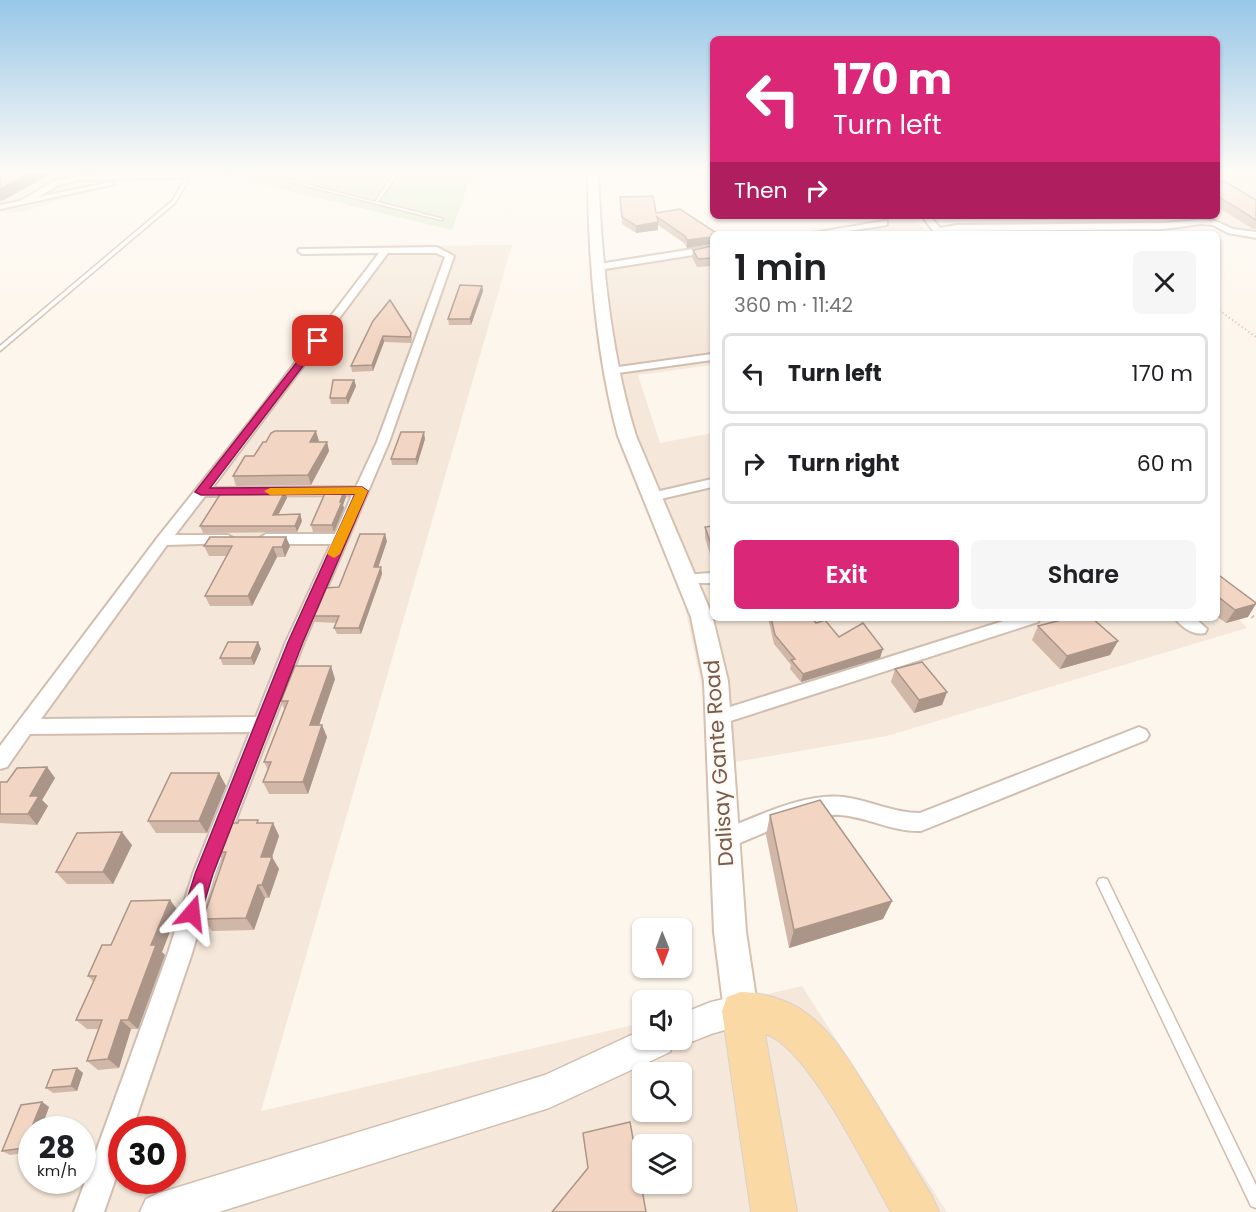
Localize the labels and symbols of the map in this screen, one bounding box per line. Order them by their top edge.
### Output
pin [292,315,343,366]
street label: Dalisay Gante Road [697,659,740,867]
position arrow [160,881,224,945]
north arrow [632,918,692,978]
speed limit sign: 30 [108,1116,186,1194]

